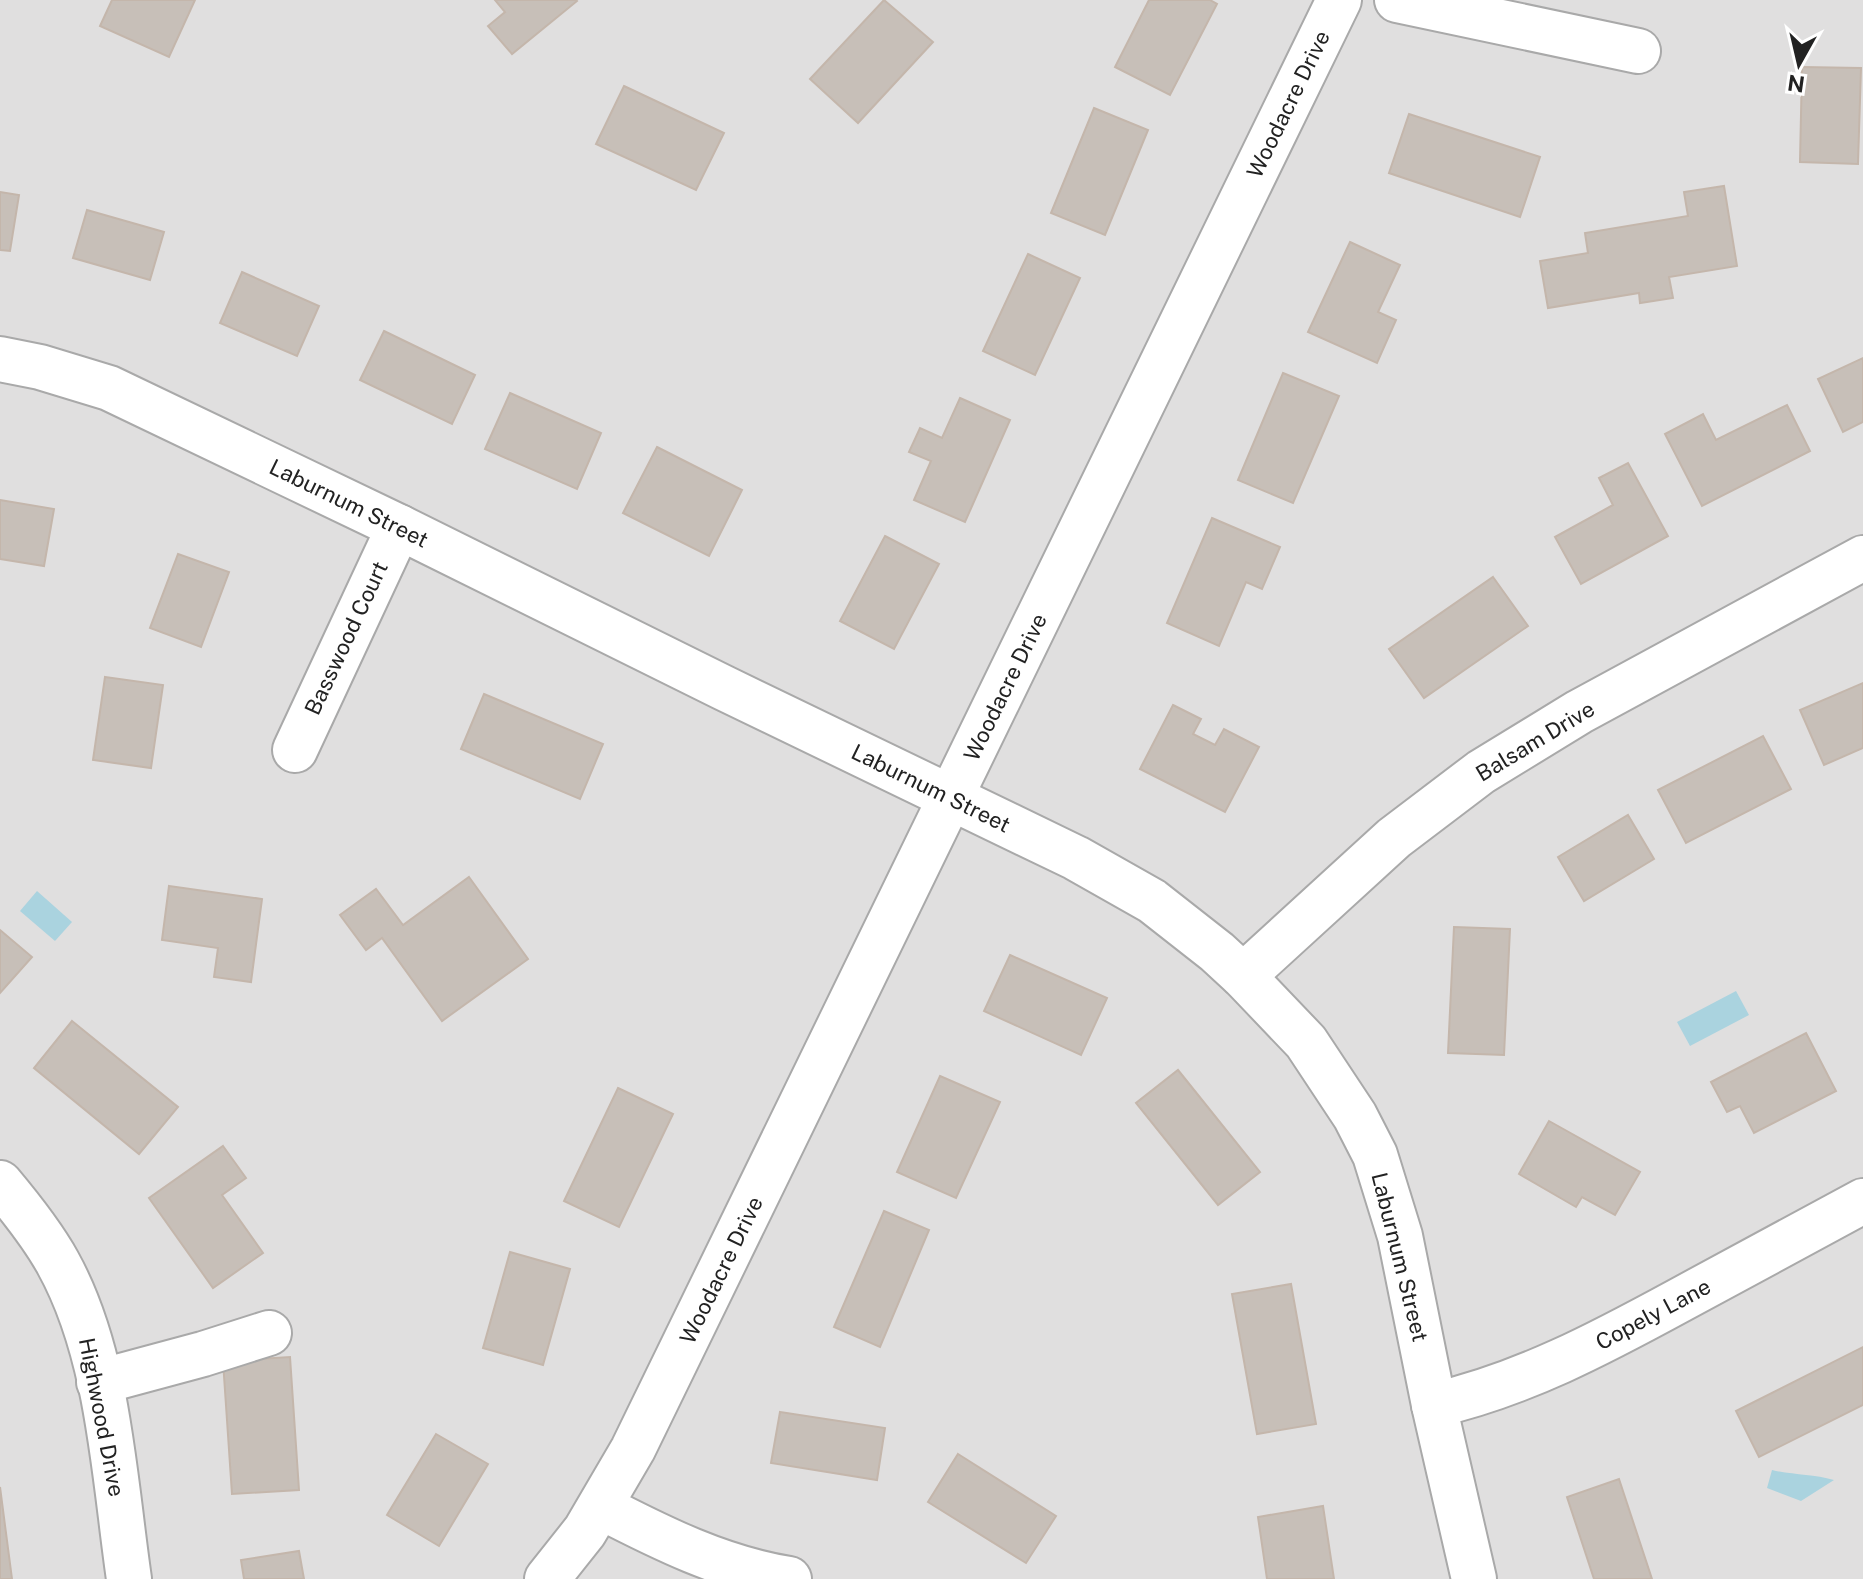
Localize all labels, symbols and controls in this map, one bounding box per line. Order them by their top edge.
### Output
north arrow [1759,24,1839,104]
street label: Woodacre Drive [1241,26,1335,182]
text: N [1786,70,1807,98]
street label: Laburnum Street [265,453,433,553]
street label: Basswood Court [299,557,393,719]
street label: Woodacre Drive [958,609,1052,765]
street label: Balsam Drive [1471,695,1599,787]
street label: Laburnum Street [847,738,1015,838]
street label: Laburnum Street [1366,1170,1434,1344]
street label: Woodacre Drive [674,1192,768,1348]
street label: Copely Lane [1591,1273,1715,1355]
street label: Highwood Drive [74,1335,130,1499]

